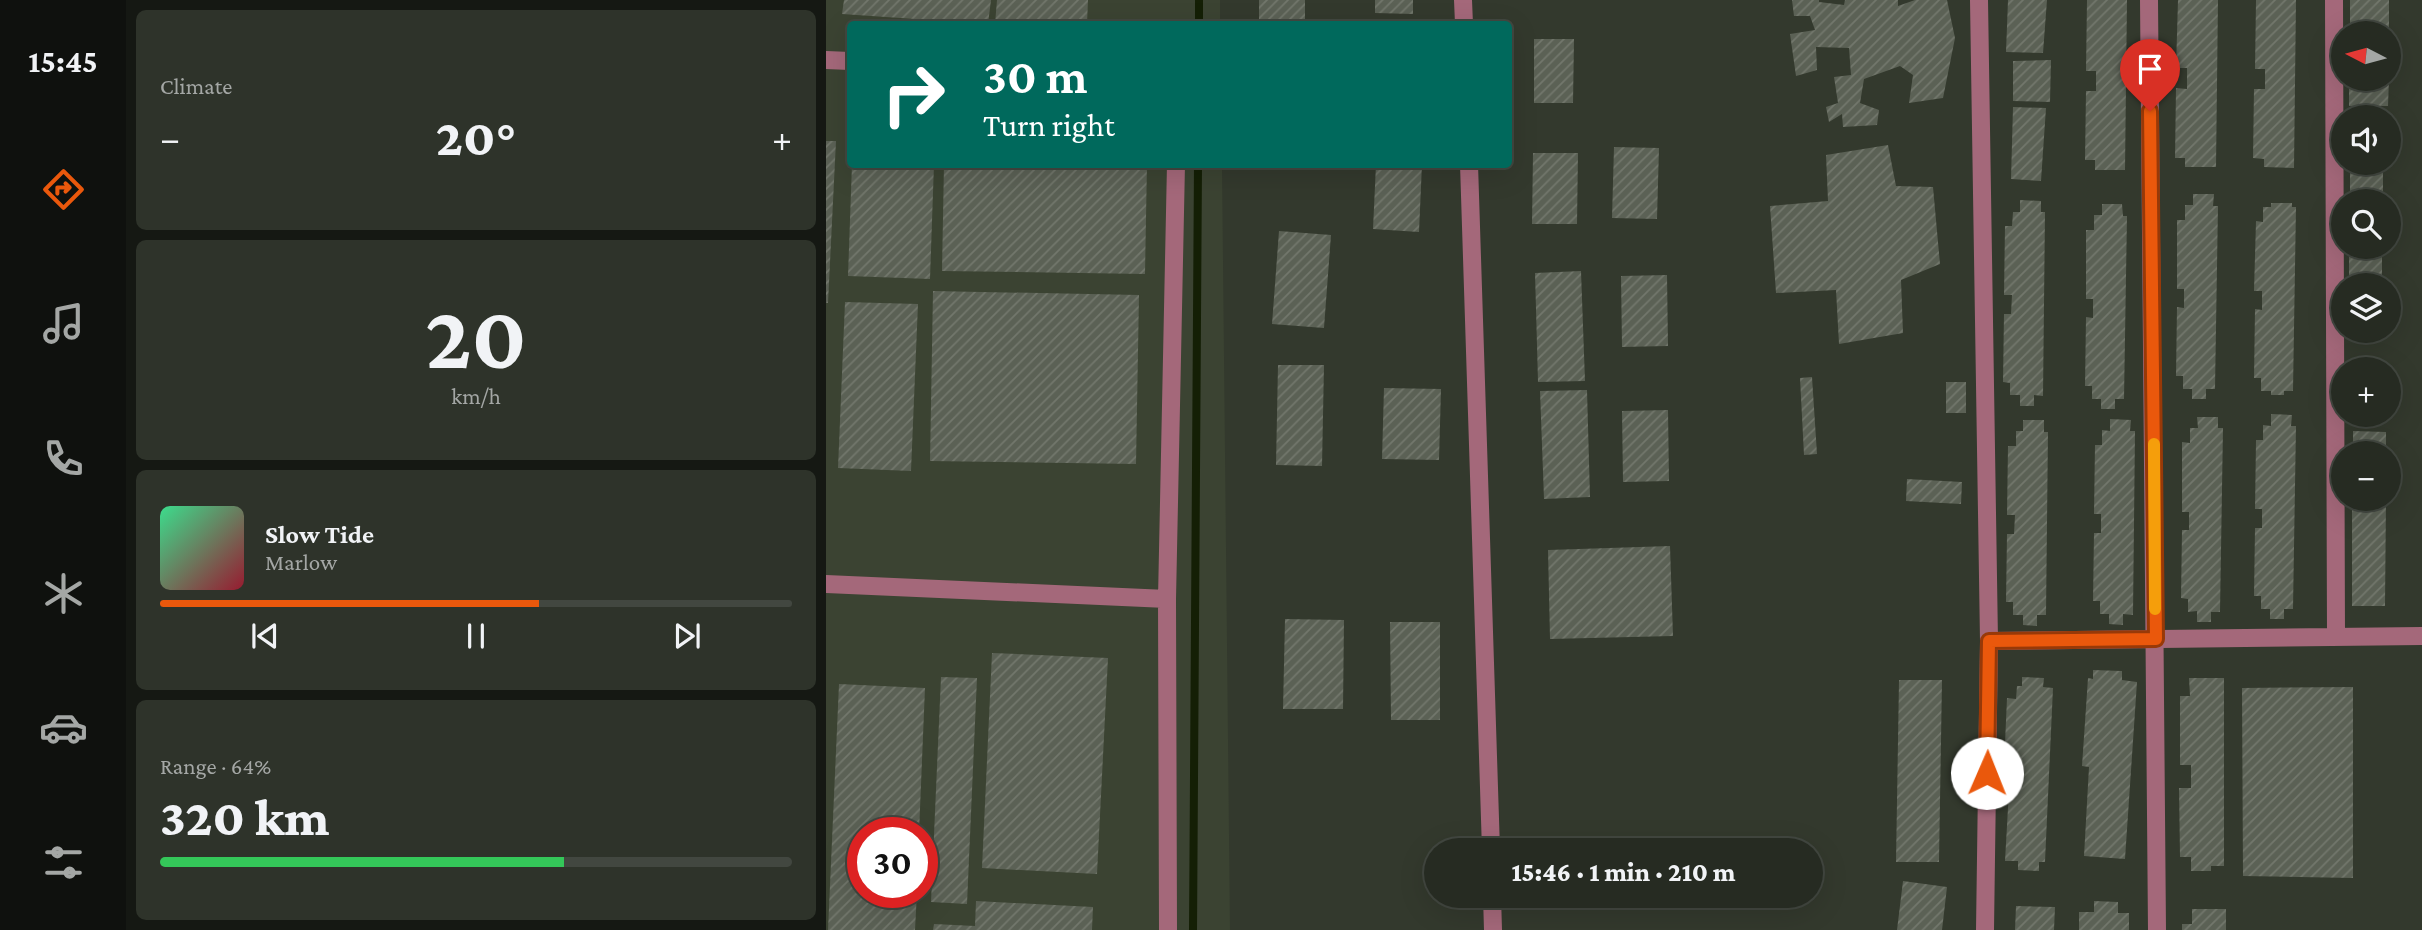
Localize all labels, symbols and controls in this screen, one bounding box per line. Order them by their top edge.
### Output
north arrow [2331,21,2401,91]
map controls [2331,21,2401,511]
pin [2120,39,2180,111]
text: 15:45 [28,43,98,79]
icon: right [868,49,959,140]
text: 30 m [983,49,1088,104]
icon: arrive [2131,50,2169,88]
text: Climate [160,73,232,99]
button: sound [2331,105,2401,175]
text: Turn right [983,107,1115,143]
text: 20° [436,108,516,166]
text: − [160,117,180,159]
text: + [772,117,792,159]
icon: directions [39,165,88,214]
button: search [2331,189,2401,259]
button: layers [2331,273,2401,343]
text: 20 [425,286,527,388]
icon: music [39,299,88,348]
button: + [2331,357,2401,427]
text: km/h [451,383,501,409]
icon: phone [39,434,88,483]
button: − [2331,441,2401,511]
text: Slow Tide [265,520,374,549]
text: Marlow [265,549,337,575]
icon: climate [39,569,88,618]
icon: previous [246,617,284,655]
icon: pause [457,617,495,655]
icon: next [668,617,706,655]
icon: car [39,703,88,752]
position arrow [1950,736,2024,810]
text: Range · 64% [160,753,271,779]
text: 320 km [160,788,329,846]
speed limit sign: 30 [847,817,938,908]
icon: filters [39,838,88,887]
text: 15:46 · 1 min · 210 m [1511,858,1736,887]

